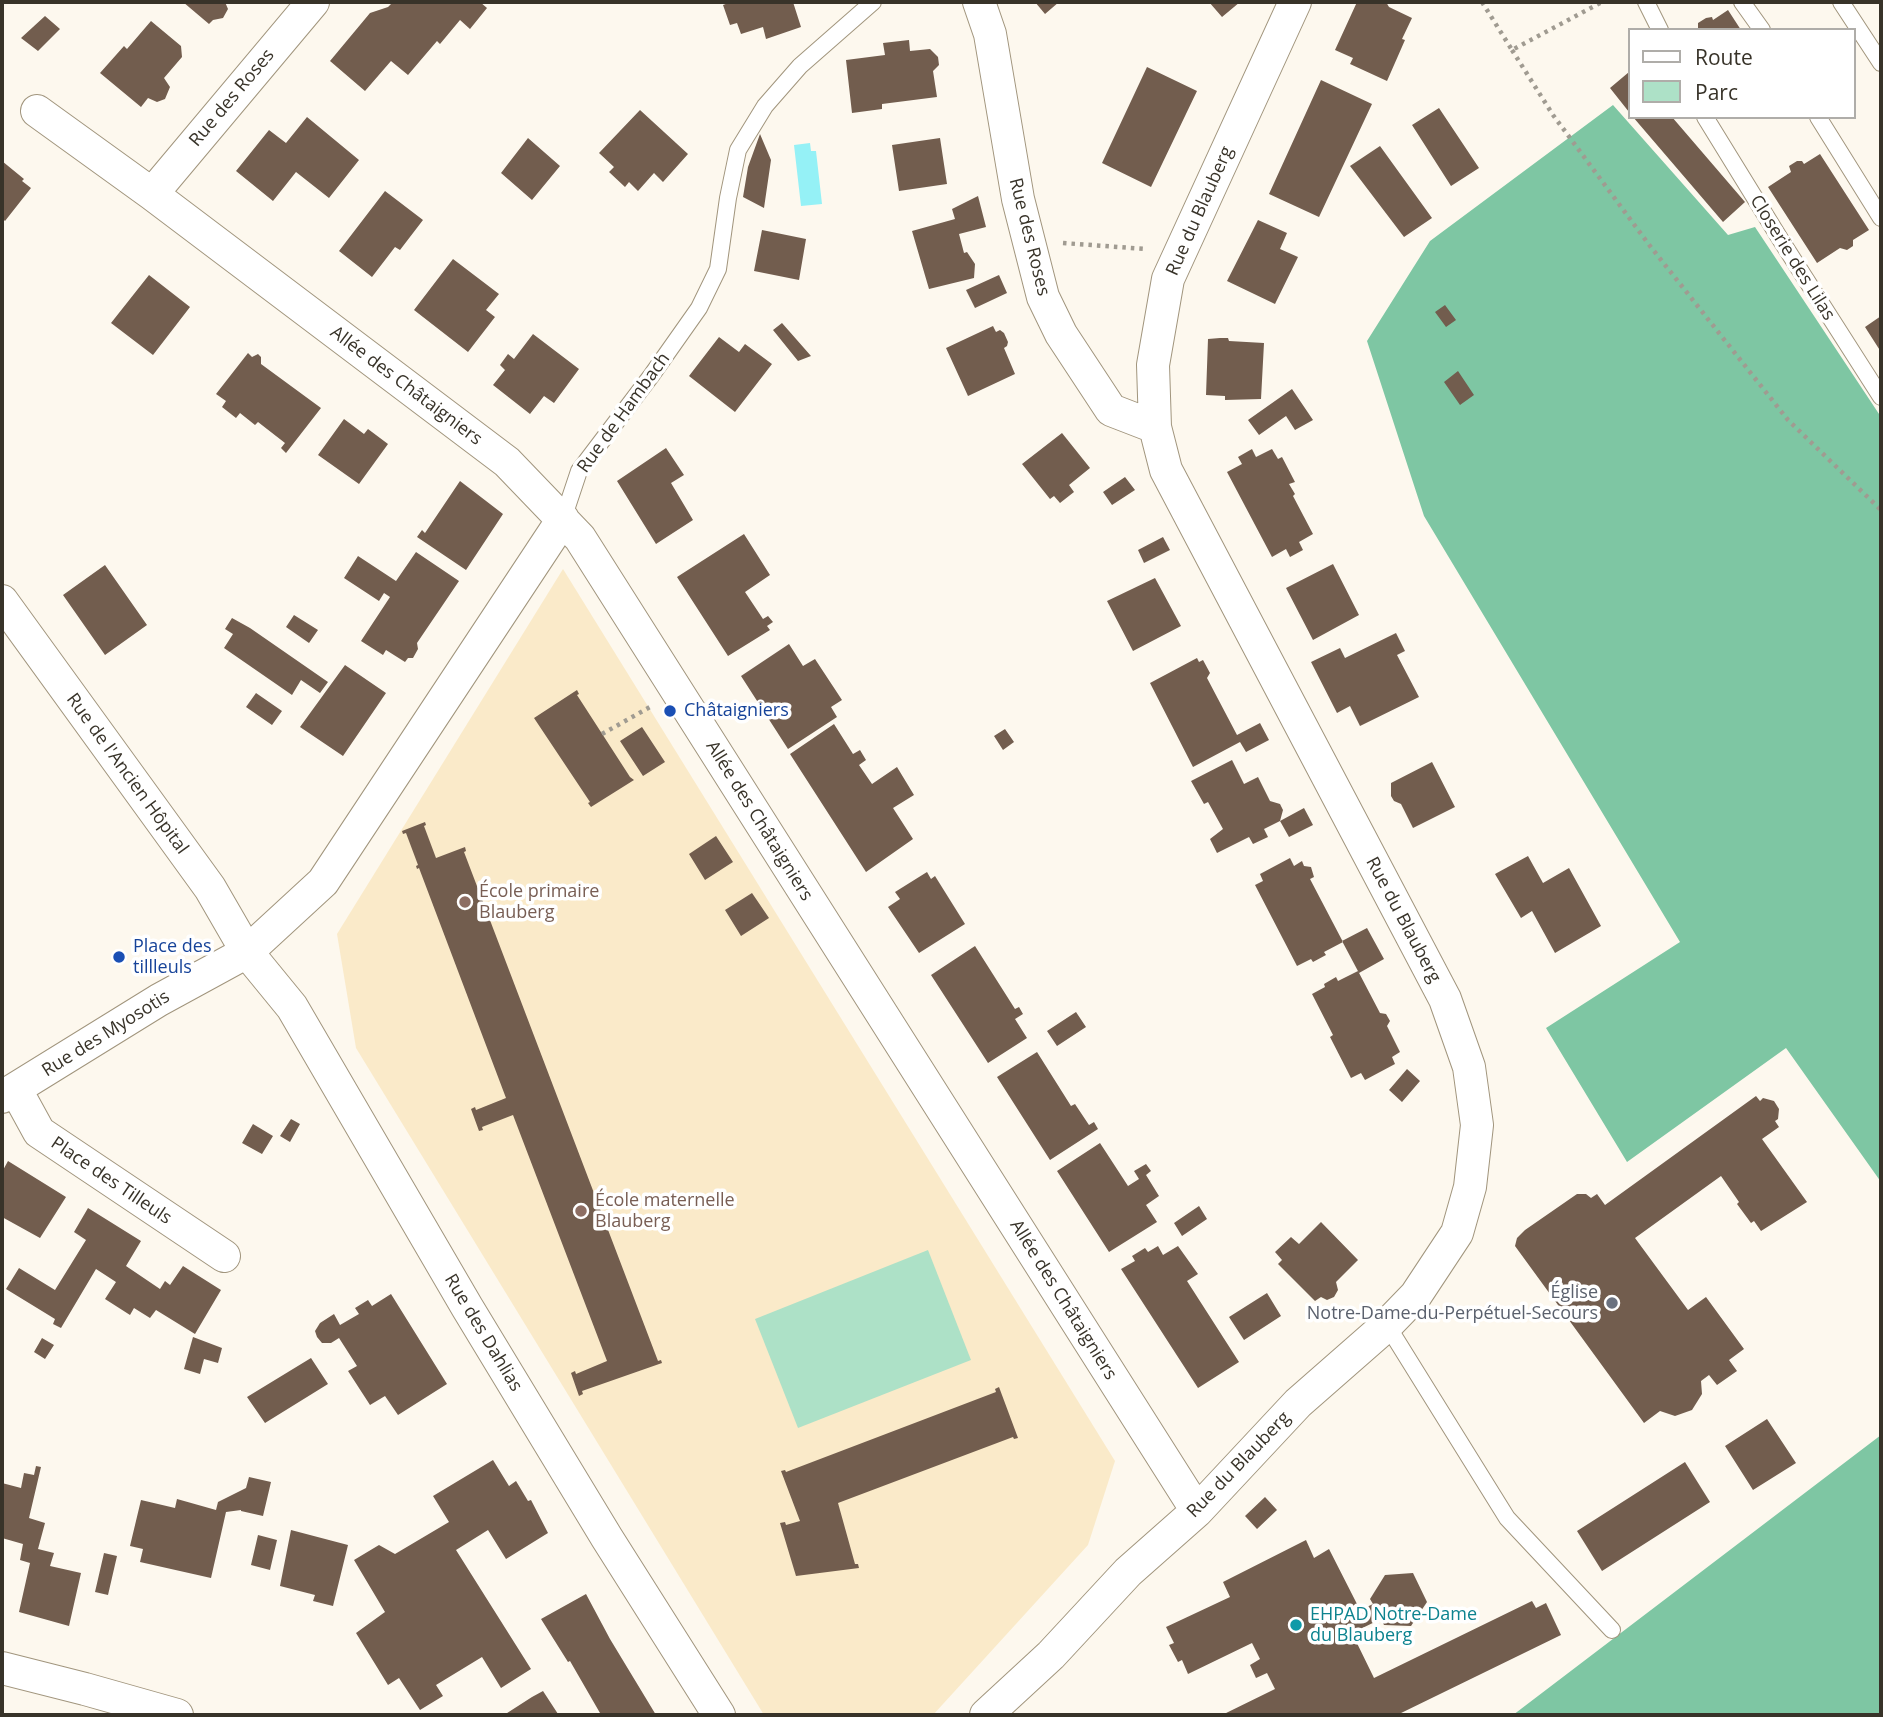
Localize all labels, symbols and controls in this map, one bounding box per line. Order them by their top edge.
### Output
legend [1628,28,1855,119]
text: Route [1695,43,1753,71]
street label: Rue des Roses [185,45,279,151]
text: Parc [1695,78,1738,106]
street label: Rue du Blauberg [1162,143,1238,279]
street label: Rue des Roses [1004,176,1054,298]
street label: Closerie des Lilas [1745,191,1839,325]
street label: Allée des Châtaigniers [326,322,486,450]
street label: Rue de Hambach [573,349,675,477]
street label: Rue de l'Ancien Hôpital [61,689,193,859]
place label: Châtaigniers [684,700,789,722]
marker: Châtaigniers [662,703,678,719]
street label: Allée des Châtaigniers [701,737,817,905]
street label: Rue du Blauberg [1361,854,1445,986]
place label: École primaire Blauberg [479,881,599,924]
marker: École primaire Blauberg [457,894,473,910]
place label: Place des tillleuls [133,936,211,978]
marker: Place des tillleuls [111,949,127,965]
street label: Rue des Myosotis [38,986,174,1082]
street label: Place des Tilleuls [47,1133,175,1229]
place label: École maternelle Blauberg [595,1190,735,1232]
marker: École maternelle Blauberg [573,1203,589,1219]
street label: Allée des Châtaigniers [1005,1216,1121,1384]
street label: Rue des Dahlias [439,1270,527,1396]
place label: Église Notre-Dame-du-Perpétuel-Secours [1307,1282,1598,1324]
marker: Église Notre-Dame-du-Perpétuel-Secours [1604,1295,1620,1311]
street label: Rue du Blauberg [1183,1407,1295,1523]
place label: EHPAD Notre-Dame du Blauberg [1310,1604,1477,1646]
marker: EHPAD Notre-Dame du Blauberg [1288,1617,1304,1633]

